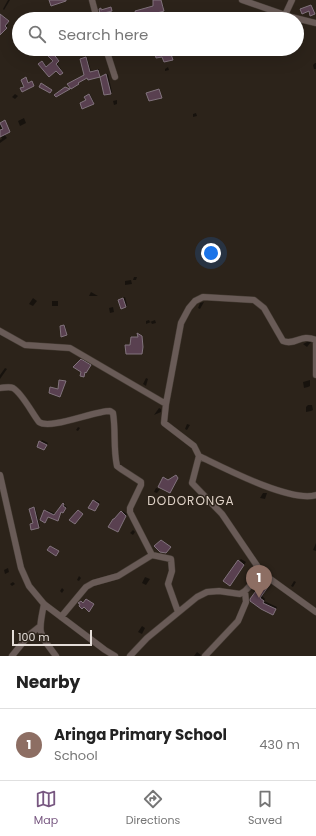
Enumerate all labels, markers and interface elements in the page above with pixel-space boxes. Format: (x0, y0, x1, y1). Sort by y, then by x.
search box (12, 12, 304, 56)
icon: search (26, 23, 48, 45)
text: Search here (58, 24, 148, 45)
your location (201, 243, 221, 263)
district label: DODORONGA (147, 492, 235, 509)
pin: 1 (246, 565, 272, 598)
scale bar (12, 628, 92, 647)
text: 100 m (18, 629, 50, 645)
text: Nearby (16, 670, 80, 694)
text: Aringa Primary School (54, 724, 227, 745)
text: 1 (27, 735, 31, 754)
text: 430 m (259, 735, 300, 754)
text: School (54, 746, 98, 765)
tab: Map (34, 788, 58, 829)
tab: Directions (126, 788, 180, 829)
tab: Saved (248, 788, 282, 829)

